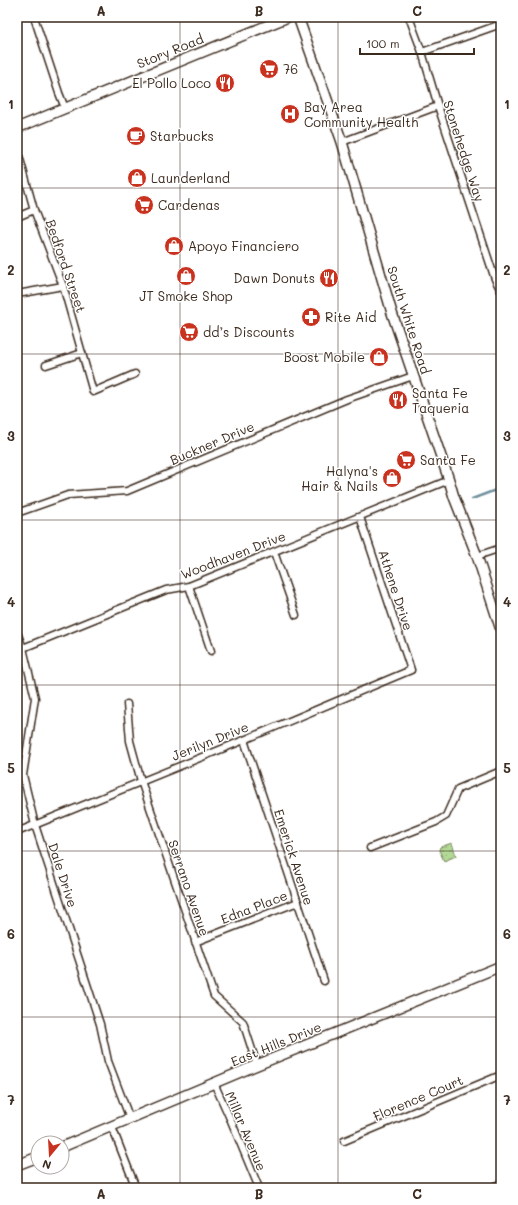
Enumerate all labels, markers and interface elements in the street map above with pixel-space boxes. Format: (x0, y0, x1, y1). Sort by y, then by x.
text: A (96, 2, 106, 19)
text: B (255, 2, 264, 19)
text: C (412, 2, 422, 19)
street label: Story Road (134, 29, 206, 72)
scale bar (360, 30, 474, 56)
text: 100 m (366, 35, 400, 51)
supermarket icon: 76 (258, 58, 280, 80)
place label: 76 (283, 60, 298, 77)
restaurant icon: El Pollo Loco (214, 72, 236, 94)
place label: El Pollo Loco (132, 74, 211, 91)
text: 1 (8, 95, 14, 112)
text: 1 (504, 95, 510, 112)
place label: Bay Area Community Health (304, 98, 418, 130)
street label: Stonehedge Way (440, 98, 489, 204)
hospital icon: Bay Area Community Health (279, 103, 301, 125)
cafe icon: Starbucks (125, 125, 147, 147)
place label: Starbucks (150, 127, 214, 144)
shop icon: Launderland (126, 167, 148, 189)
place label: Launderland (151, 169, 230, 186)
supermarket icon: Cardenas (133, 194, 155, 216)
place label: Cardenas (158, 196, 220, 213)
street label: Bedford Street (43, 217, 90, 315)
shop icon: Apoyo Financiero (163, 235, 185, 257)
place label: Apoyo Financiero (188, 237, 299, 254)
text: 2 (7, 261, 15, 278)
text: 2 (503, 261, 511, 278)
street label: South White Road (384, 264, 435, 376)
shop icon: JT Smoke Shop (175, 265, 197, 287)
restaurant icon: Dawn Donuts (318, 267, 340, 289)
place label: Dawn Donuts (234, 269, 315, 286)
place label: JT Smoke Shop (139, 287, 233, 304)
pharmacy icon: Rite Aid (300, 306, 322, 328)
place label: Rite Aid (325, 308, 376, 325)
supermarket icon: dd’s Discounts (178, 321, 200, 343)
place label: dd’s Discounts (203, 323, 294, 340)
shop icon: Boost Mobile (368, 346, 390, 368)
place label: Boost Mobile (284, 348, 365, 365)
place label: Santa Fe Taqueria (412, 384, 469, 416)
restaurant icon: Santa Fe Taqueria (387, 389, 409, 411)
street label: Buckner Drive (167, 417, 257, 468)
text: 3 (7, 427, 15, 444)
text: 3 (503, 427, 511, 444)
supermarket icon: Santa Fe (395, 449, 417, 471)
place label: Santa Fe (420, 451, 476, 468)
place label: Halyna's Hair & Nails (301, 462, 378, 494)
shop icon: Halyna's Hair & Nails (381, 467, 403, 489)
street label: Woodhaven Drive (178, 527, 288, 582)
street label: Athene Drive (375, 547, 418, 632)
text: 4 (7, 593, 15, 610)
text: 4 (503, 593, 511, 610)
street label: Jerilyn Drive (169, 717, 251, 764)
text: 5 (7, 759, 15, 776)
text: 5 (503, 759, 511, 776)
street label: Emerick Avenue (271, 807, 318, 907)
street label: Serrano Avenue (165, 838, 214, 938)
street label: Dale Drive (45, 840, 82, 909)
street label: Edna Place (218, 886, 290, 927)
text: 6 (7, 925, 15, 942)
text: 6 (503, 925, 511, 942)
street label: East Hills Drive (228, 1018, 324, 1069)
street label: Florence Court (370, 1071, 466, 1124)
street label: Millar Avenue (222, 1089, 271, 1173)
text: 7 (7, 1091, 15, 1108)
text: 7 (503, 1091, 511, 1108)
north arrow (30, 1135, 70, 1175)
text: N (40, 1157, 53, 1173)
text: A (96, 1185, 106, 1202)
text: B (255, 1185, 264, 1202)
text: C (412, 1185, 422, 1202)

